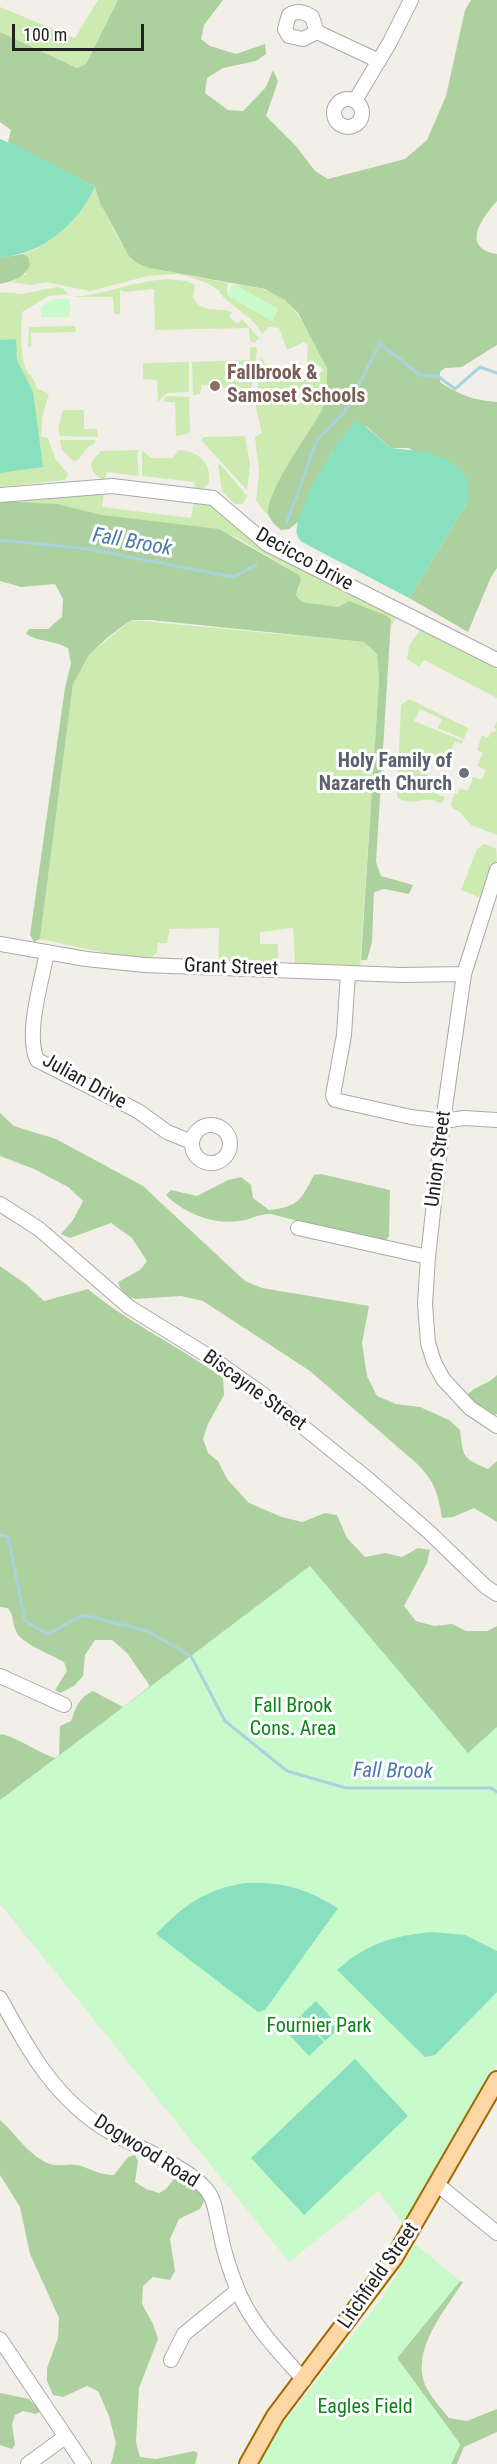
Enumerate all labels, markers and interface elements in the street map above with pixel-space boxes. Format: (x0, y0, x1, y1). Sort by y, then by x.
scale bar (15, 12, 147, 50)
text: 100 m (23, 24, 67, 45)
place label: Fallbrook & Samoset Schools (227, 362, 365, 409)
marker: Fallbrook & Samoset Schools (208, 379, 222, 393)
street label: Decicco Drive (251, 523, 357, 597)
water label: Fall Brook (90, 524, 174, 562)
place label: Holy Family of Nazareth Church (319, 750, 452, 797)
marker: Holy Family of Nazareth Church (457, 766, 471, 780)
street label: Grant Street (184, 954, 278, 982)
street label: Julian Drive (38, 1049, 130, 1115)
street label: Union Street (421, 1110, 457, 1208)
street label: Biscayne Street (198, 1345, 310, 1437)
park label: Fall Brook Cons. Area (250, 1695, 336, 1742)
water label: Fall Brook (353, 1759, 433, 1785)
park label: Fournier Park (266, 2015, 372, 2039)
street label: Dogwood Road (89, 2110, 203, 2194)
street label: Litchfield Street (334, 2218, 424, 2334)
park label: Eagles Field (317, 2396, 413, 2420)

